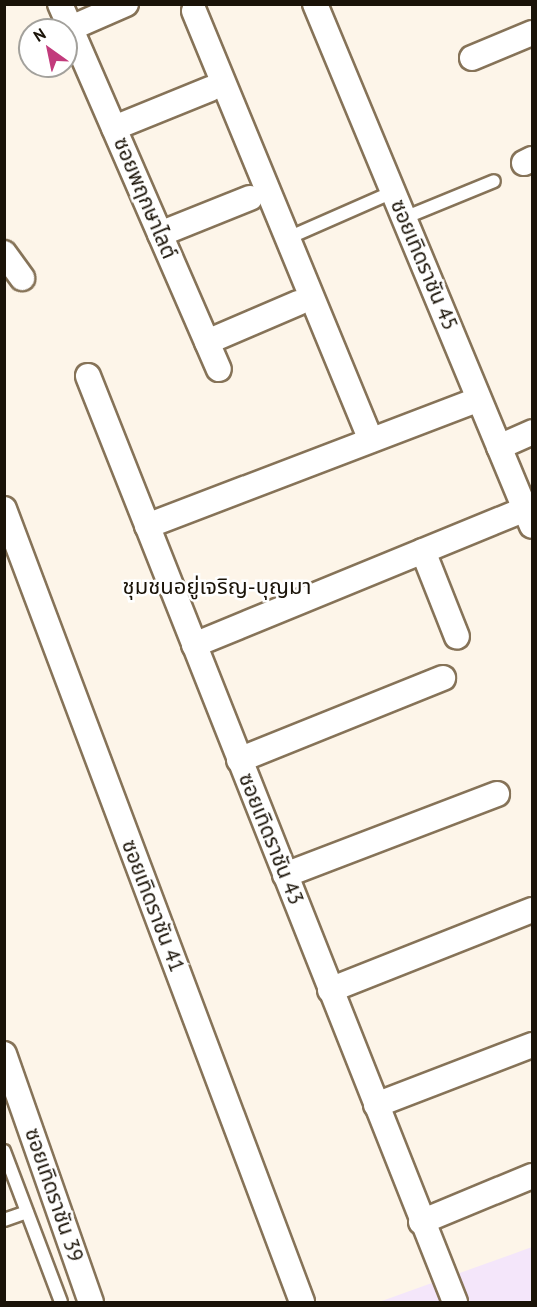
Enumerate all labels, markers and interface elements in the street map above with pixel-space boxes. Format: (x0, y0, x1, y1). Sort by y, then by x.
north arrow (18, 18, 78, 78)
text: N (29, 23, 49, 46)
street label: ซอยพฤกษาไลต์ (108, 133, 182, 263)
street label: ซอยเทิดราชัน 45 (385, 196, 463, 334)
district label: ชุมชนอยู่เจริญ-บุญมา (123, 574, 311, 600)
street label: ซอยเทิดราชัน 43 (233, 769, 309, 909)
street label: ซอยเทิดราชัน 41 (116, 836, 190, 976)
street label: ซอยเทิดราชัน 39 (19, 1125, 89, 1265)

